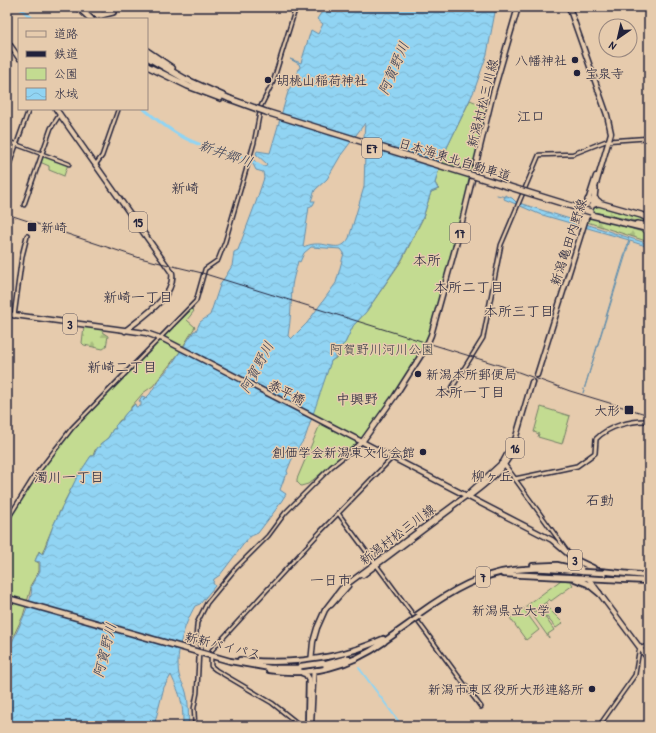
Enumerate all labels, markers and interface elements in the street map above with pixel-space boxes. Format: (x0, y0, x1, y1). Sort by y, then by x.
legend (18, 18, 148, 110)
north arrow (598, 18, 638, 58)
text: 道路 (54, 25, 78, 42)
water label: 阿賀野川 (373, 39, 413, 97)
text: N (606, 39, 619, 54)
text: 鉄道 (54, 45, 78, 62)
place label: 八幡神社 (515, 51, 567, 69)
marker: 八幡神社 (570, 55, 580, 65)
street label: 新潟村松三川線 (462, 56, 502, 149)
place label: 宝泉寺 (585, 64, 624, 82)
text: 公園 (54, 65, 78, 82)
marker: 宝泉寺 (572, 68, 582, 78)
place label: 胡桃山稲荷神社 (276, 71, 367, 89)
marker: 胡桃山稲荷神社 (263, 75, 273, 85)
text: 水域 (54, 85, 78, 102)
district label: 江口 (517, 106, 545, 125)
street label: 日本海東北自動車道 (396, 133, 514, 185)
water label: 新井郷川 (196, 135, 256, 171)
road number: E7 (362, 138, 382, 158)
district label: 新崎 (171, 178, 199, 197)
street label: 新潟亀田内野線 (545, 195, 591, 288)
road number: 15 (129, 212, 147, 232)
place label: 新崎 (41, 218, 67, 236)
marker: 新崎 (26, 221, 38, 233)
road number: 17 (450, 223, 470, 243)
district label: 本所 (413, 250, 441, 269)
district label: 本所二丁目 (434, 277, 504, 296)
district label: 新崎一丁目 (103, 287, 173, 306)
district label: 本所三丁目 (484, 301, 554, 320)
road number: 3 (63, 314, 77, 334)
water label: 阿賀野川 (234, 338, 278, 396)
park label: 阿賀野川河川公園 (330, 340, 434, 358)
district label: 新崎二丁目 (87, 357, 157, 376)
place label: 新潟本所郵便局 (426, 365, 517, 383)
marker: 新潟本所郵便局 (413, 369, 423, 379)
street label: 泰平橋 (266, 375, 308, 409)
district label: 本所一丁目 (435, 382, 505, 401)
district label: 中興野 (336, 389, 378, 408)
place label: 大形 (594, 401, 620, 419)
marker: 大形 (623, 404, 635, 416)
road number: 16 (506, 438, 524, 458)
place label: 創価学会新潟東文化会館 (272, 443, 415, 461)
marker: 創価学会新潟東文化会館 (418, 447, 428, 457)
district label: 柳ヶ丘 (471, 466, 513, 485)
district label: 濁川一丁目 (34, 467, 104, 486)
district label: 石動 (586, 490, 614, 509)
street label: 新潟村松三川線 (355, 499, 440, 569)
road number: 3 (568, 550, 582, 570)
road number: 7 (476, 567, 490, 587)
district label: 一日市 (310, 570, 352, 589)
place label: 新潟県立大学 (472, 601, 550, 619)
marker: 新潟県立大学 (553, 605, 563, 615)
water label: 阿賀野川 (88, 621, 120, 679)
street label: 新新バイパス (183, 627, 263, 663)
place label: 新潟市東区役所大形連絡所 (428, 680, 584, 698)
marker: 新潟市東区役所大形連絡所 (587, 684, 597, 694)

